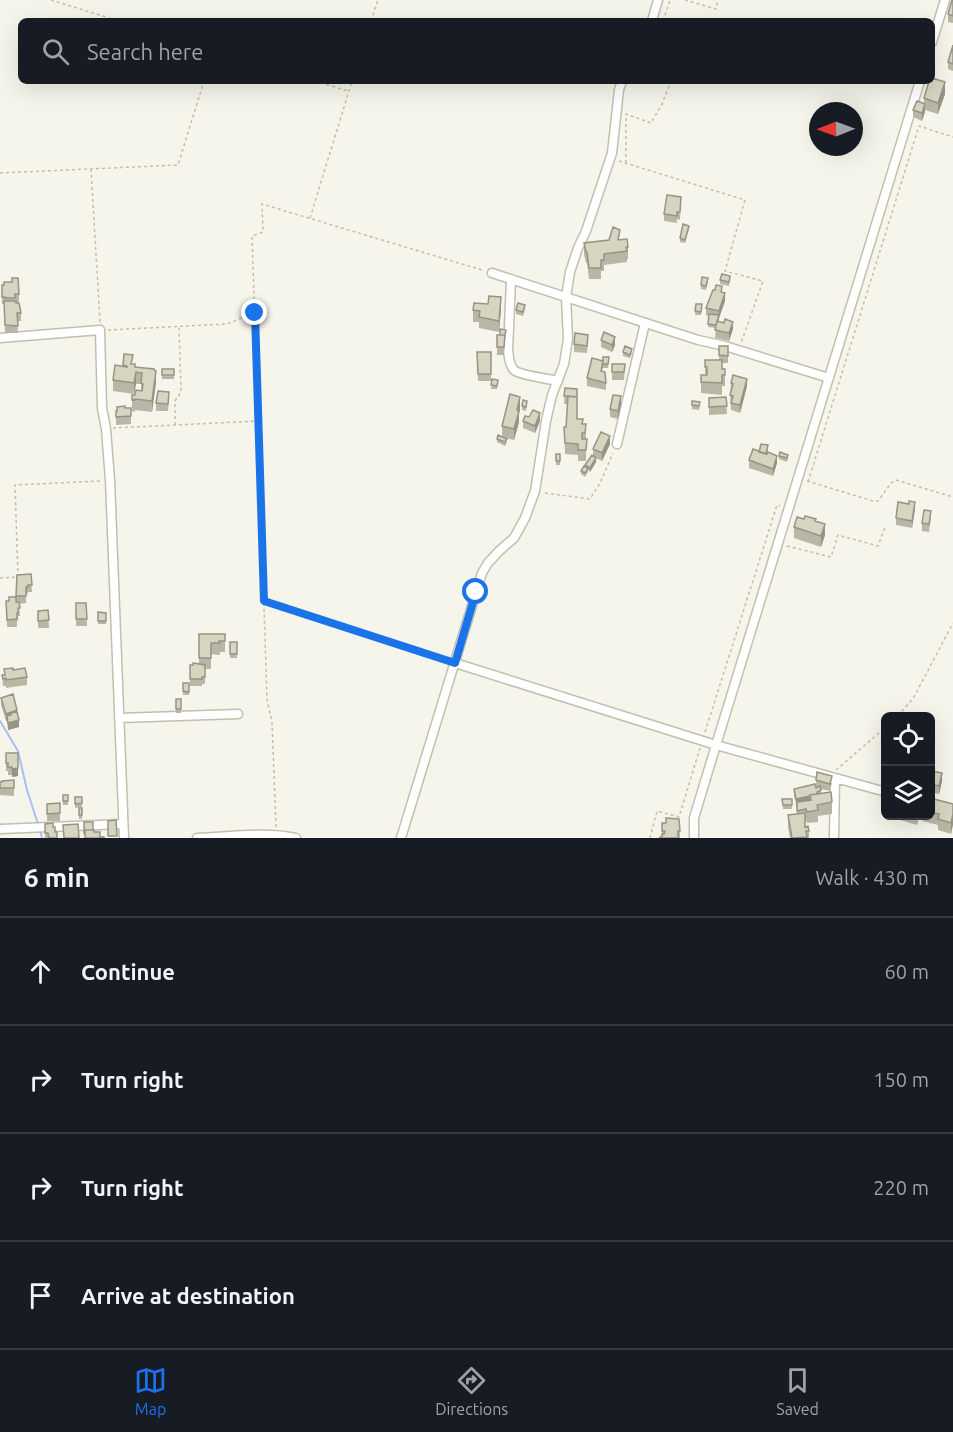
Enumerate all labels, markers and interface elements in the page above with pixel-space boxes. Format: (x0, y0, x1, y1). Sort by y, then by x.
search box (18, 18, 935, 84)
icon: search (39, 35, 72, 68)
text: Search here (87, 39, 203, 64)
north arrow (809, 102, 863, 156)
route end (241, 299, 267, 325)
route start (462, 578, 488, 604)
map controls (881, 712, 935, 820)
button: locate (881, 712, 935, 766)
button: layers (881, 766, 935, 820)
text: 6 min (24, 863, 90, 892)
text: Walk · 430 m (816, 866, 929, 889)
icon: ahead (24, 955, 57, 988)
text: Continue (81, 959, 175, 984)
text: 60 m (885, 960, 929, 983)
icon: right (24, 1063, 57, 1096)
text: Turn right (81, 1067, 183, 1092)
text: 150 m (873, 1068, 929, 1091)
icon: right (24, 1171, 57, 1204)
text: Turn right (81, 1175, 183, 1200)
text: 220 m (873, 1176, 929, 1199)
icon: arrive (24, 1279, 57, 1312)
text: Arrive at destination (81, 1283, 295, 1308)
tab: Map (134, 1364, 167, 1418)
tab: Directions (435, 1364, 508, 1418)
tab: Saved (776, 1364, 819, 1418)

